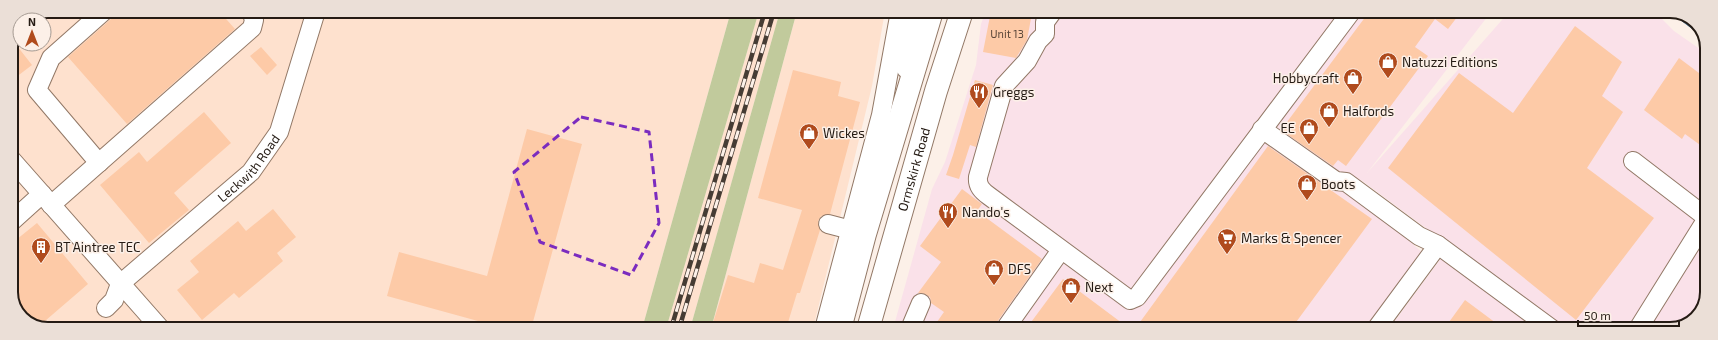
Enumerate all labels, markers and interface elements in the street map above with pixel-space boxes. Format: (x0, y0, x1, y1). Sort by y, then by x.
north arrow (12, 12, 52, 52)
text: N (28, 15, 36, 28)
house number: Unit 13 (990, 27, 1024, 40)
shop icon: Natuzzi Editions (1377, 51, 1399, 79)
place label: Natuzzi Editions (1402, 54, 1498, 70)
shop icon: Hobbycraft (1342, 67, 1364, 95)
place label: Hobbycraft (1273, 70, 1339, 86)
restaurant icon: Greggs (968, 81, 990, 109)
place label: Greggs (993, 84, 1034, 100)
shop icon: Halfords (1318, 100, 1340, 128)
place label: Halfords (1343, 103, 1394, 119)
shop icon: EE (1298, 117, 1320, 145)
place label: EE (1280, 120, 1295, 136)
shop icon: Wickes (798, 122, 820, 150)
place label: Wickes (823, 125, 865, 141)
street label: Ormskirk Road (894, 126, 933, 213)
street label: Leckwith Road (214, 131, 283, 205)
shop icon: Boots (1296, 173, 1318, 201)
place label: Boots (1321, 176, 1355, 192)
restaurant icon: Nando's (937, 201, 959, 229)
place label: Nando's (962, 204, 1010, 220)
supermarket icon: Marks & Spencer (1216, 227, 1238, 255)
place label: Marks & Spencer (1241, 230, 1342, 246)
building icon: BT Aintree TEC (30, 236, 52, 264)
place label: BT Aintree TEC (55, 239, 140, 255)
shop icon: DFS (983, 258, 1005, 286)
place label: DFS (1008, 261, 1031, 277)
shop icon: Next (1060, 276, 1082, 304)
place label: Next (1085, 279, 1113, 295)
scale bar (1578, 302, 1679, 328)
text: 50 m (1584, 308, 1611, 322)

